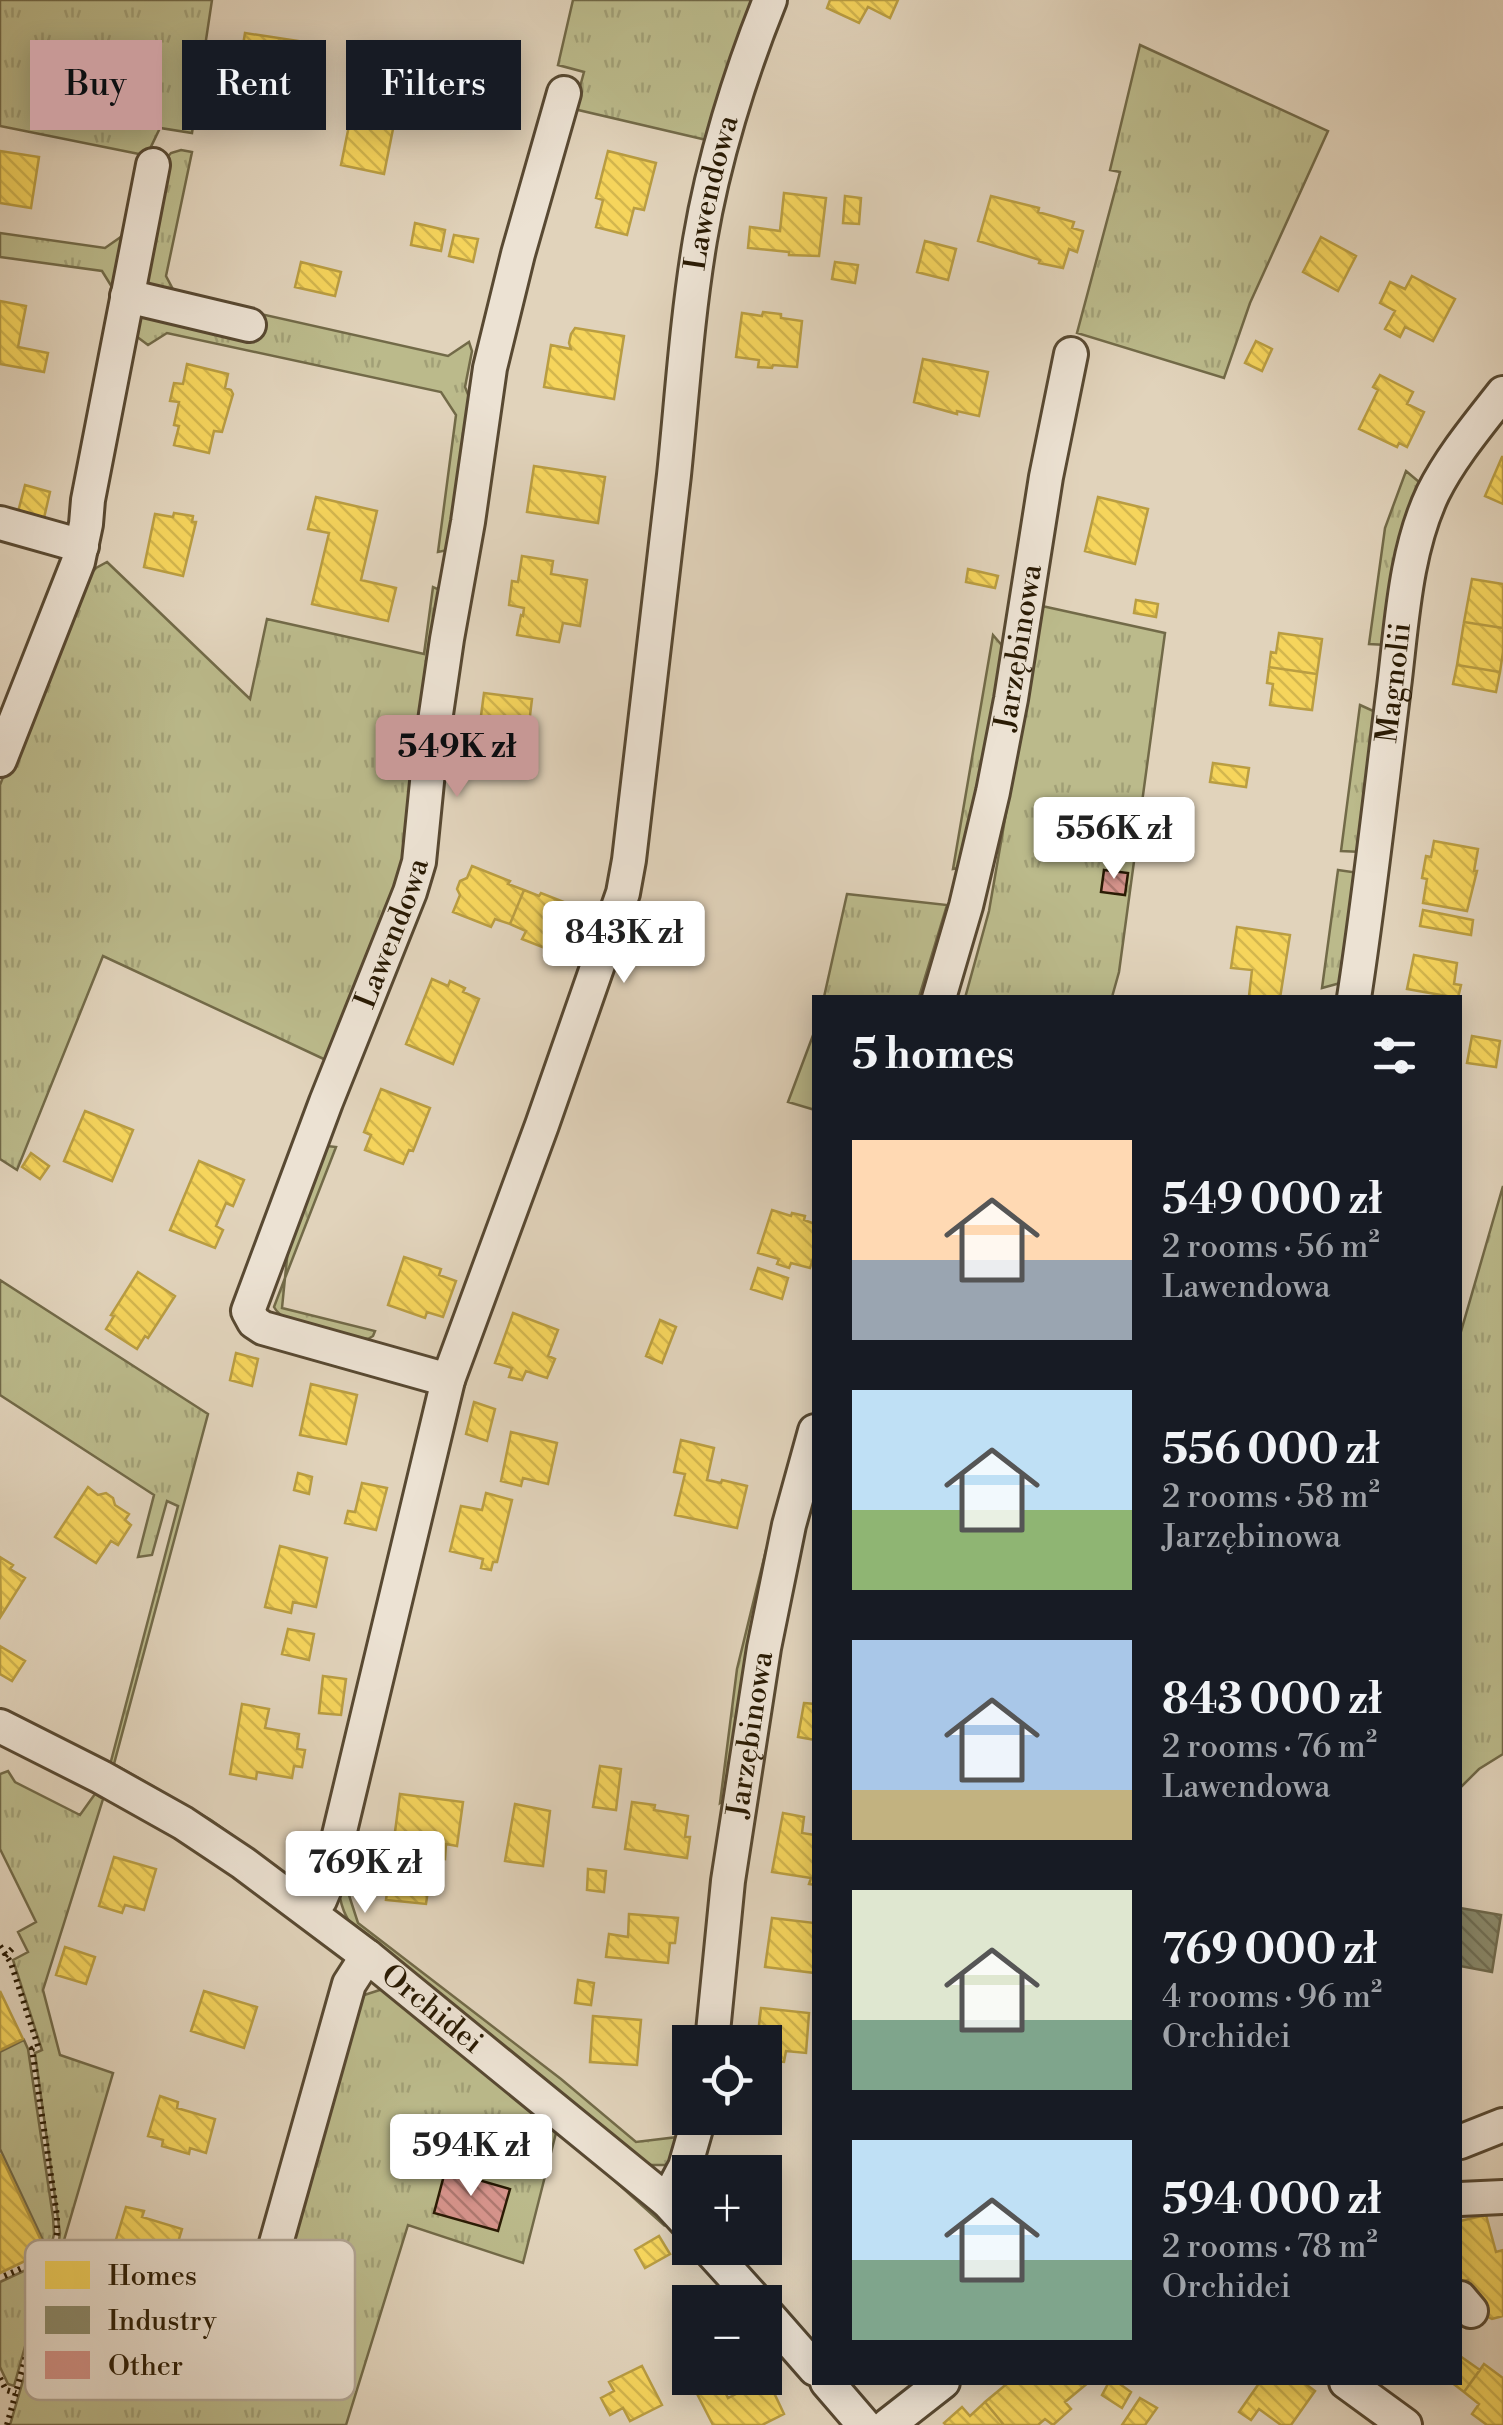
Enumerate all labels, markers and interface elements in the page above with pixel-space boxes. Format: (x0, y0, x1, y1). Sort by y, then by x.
chip: Buy (30, 40, 162, 130)
chip: Rent (182, 40, 326, 130)
chip: Filters (346, 40, 521, 130)
street label: Lawendowa (677, 110, 748, 273)
street label: Jarzębinowa (986, 561, 1051, 735)
street label: Magnolii (1368, 620, 1420, 745)
pin: 549K zł (365, 715, 549, 800)
text: 549K zł (398, 727, 516, 767)
pin: 556K zł (1022, 797, 1206, 882)
text: 556K zł (1056, 809, 1172, 849)
street label: Lawendowa (346, 853, 438, 1014)
pin: 843K zł (532, 901, 716, 986)
text: 843K zł (565, 913, 683, 953)
icon: filters (1367, 1028, 1422, 1083)
text: 5 homes (852, 1029, 1014, 1082)
text: 549 000 zł (1162, 1174, 1382, 1227)
icon: home (932, 1180, 1052, 1300)
text: 2 rooms · 56 m² (1162, 1227, 1380, 1267)
text: Lawendowa (1162, 1267, 1330, 1307)
text: 556 000 zł (1162, 1424, 1379, 1477)
icon: home (932, 1430, 1052, 1550)
text: 2 rooms · 58 m² (1162, 1477, 1380, 1517)
text: Jarzębinowa (1162, 1517, 1341, 1557)
street label: Jarzębinowa (719, 1648, 782, 1821)
text: 843 000 zł (1162, 1674, 1382, 1727)
icon: home (932, 1680, 1052, 1800)
text: 2 rooms · 76 m² (1162, 1727, 1377, 1767)
text: Lawendowa (1162, 1767, 1330, 1807)
pin: 769K zł (273, 1831, 457, 1916)
text: 769K zł (308, 1843, 422, 1883)
text: 769 000 zł (1162, 1924, 1377, 1977)
icon: home (932, 1930, 1052, 2050)
street label: Orchidei (373, 1956, 491, 2062)
text: 4 rooms · 96 m² (1162, 1977, 1382, 2017)
text: Orchidei (1162, 2017, 1291, 2057)
map controls (672, 2025, 782, 2395)
button: locate (672, 2025, 782, 2135)
pin: 594K zł (379, 2114, 563, 2199)
text: 594K zł (412, 2126, 530, 2166)
button: + (672, 2155, 782, 2265)
text: 594 000 zł (1162, 2174, 1381, 2227)
icon: home (932, 2180, 1052, 2300)
text: 2 rooms · 78 m² (1162, 2227, 1378, 2267)
legend (25, 2240, 355, 2400)
text: Homes (108, 2259, 197, 2294)
text: Orchidei (1162, 2267, 1291, 2307)
button: − (672, 2285, 782, 2395)
text: Industry (108, 2304, 217, 2339)
text: Other (108, 2349, 183, 2384)

